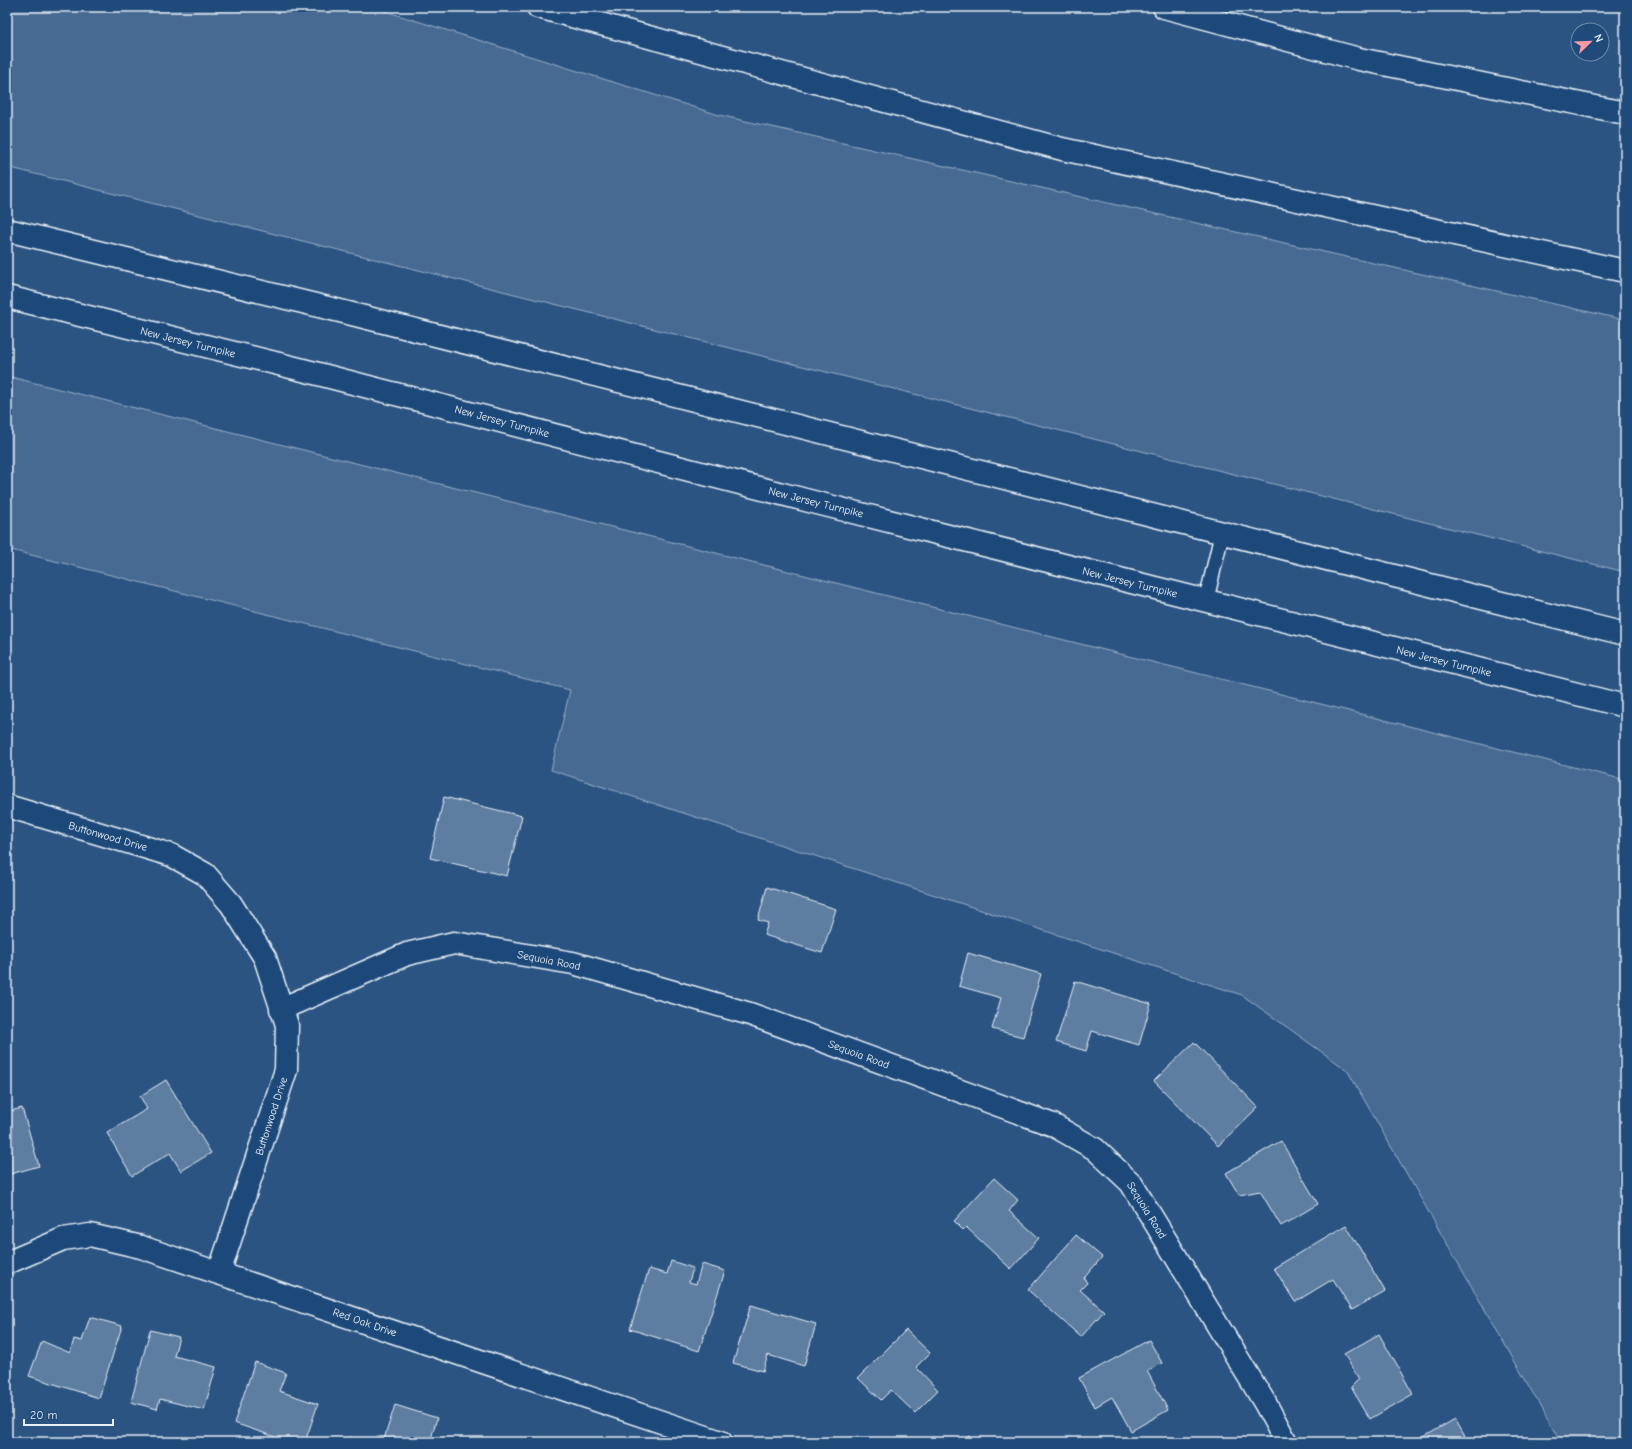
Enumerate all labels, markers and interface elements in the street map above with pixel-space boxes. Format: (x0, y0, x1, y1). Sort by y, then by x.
north arrow (1570, 22, 1610, 62)
text: N (1591, 32, 1606, 44)
street label: New Jersey Turnpike (139, 324, 237, 361)
street label: New Jersey Turnpike (453, 403, 551, 440)
street label: New Jersey Turnpike (767, 484, 865, 521)
street label: New Jersey Turnpike (1081, 564, 1179, 601)
street label: New Jersey Turnpike (1395, 643, 1493, 680)
street label: Buttonwood Drive (67, 819, 149, 854)
street label: Sequoia Road (516, 948, 582, 973)
street label: Sequoia Road (826, 1037, 891, 1072)
street label: Buttonwood Drive (253, 1075, 290, 1157)
street label: Sequoia Road (1124, 1180, 1169, 1241)
street label: Red Oak Drive (331, 1305, 399, 1340)
scale bar (24, 1401, 113, 1427)
text: 20 m (30, 1408, 58, 1422)

